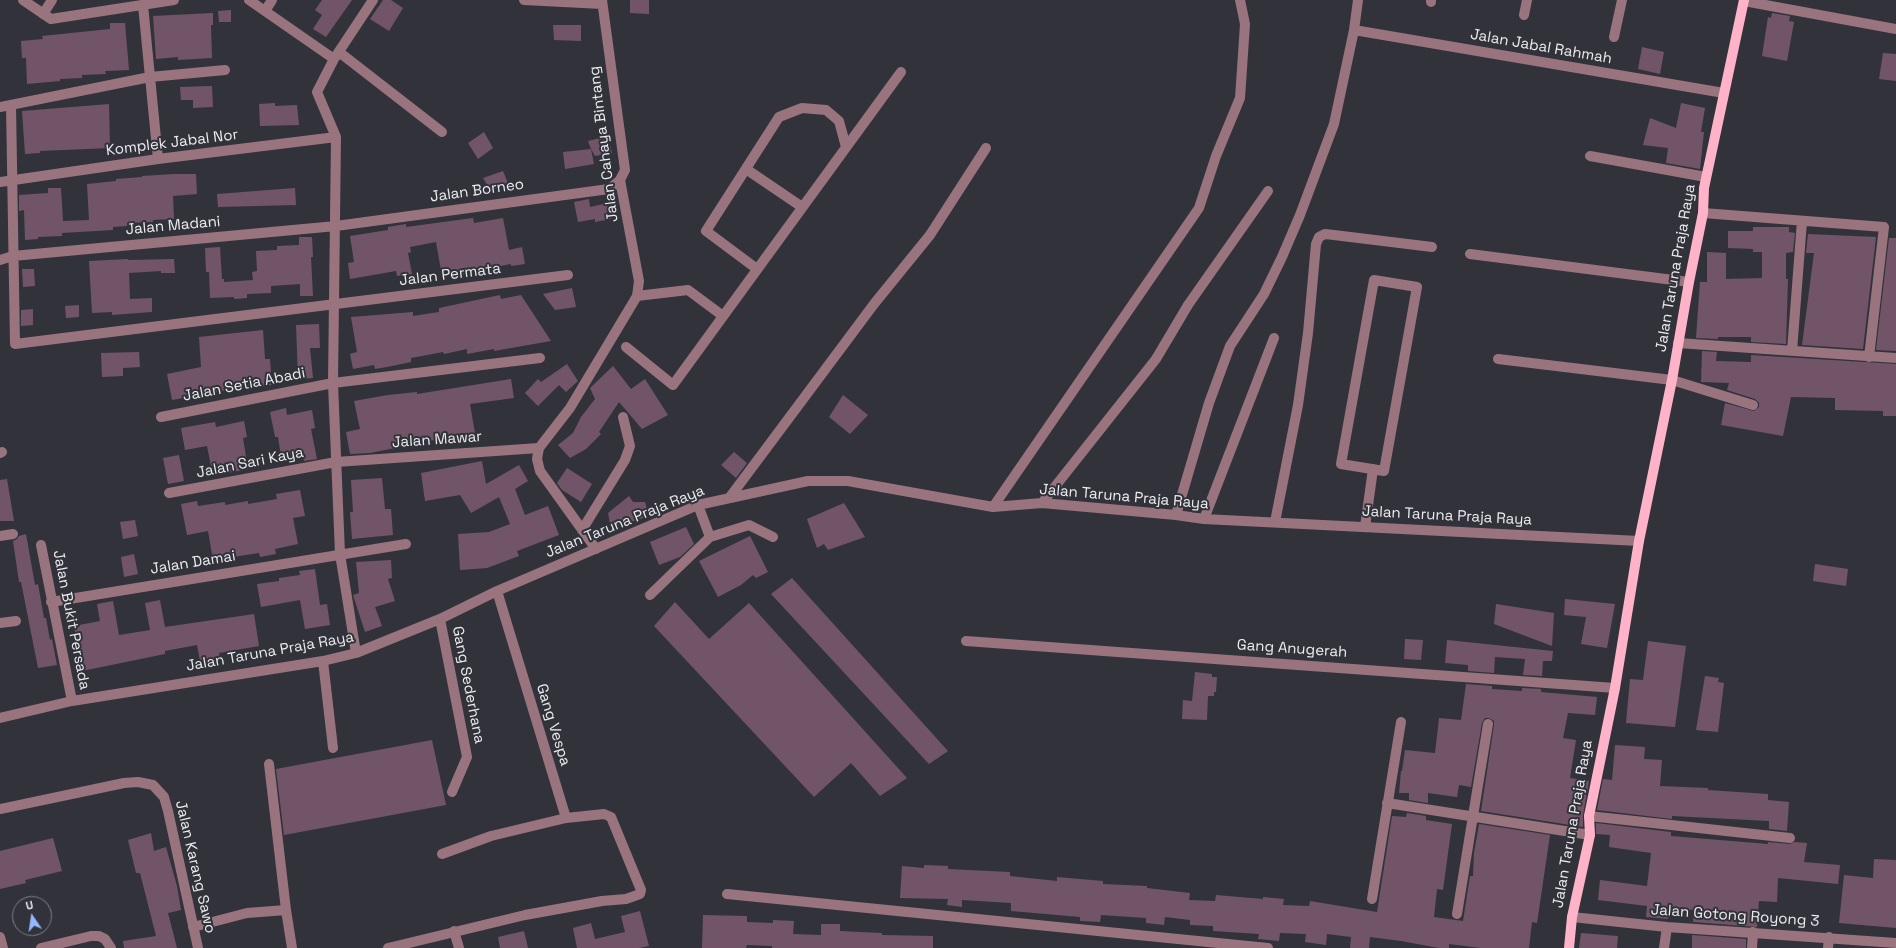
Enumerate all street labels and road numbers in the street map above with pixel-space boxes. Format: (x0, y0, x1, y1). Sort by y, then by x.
street label: Jalan Jabal Rahmah (1469, 26, 1613, 68)
street label: Jalan Cahaya Bintang (586, 65, 622, 223)
street label: Komplek Jabal Nor (105, 126, 239, 160)
street label: Jalan Borneo (429, 175, 525, 207)
street label: Jalan Taruna Praja Raya (1652, 183, 1700, 353)
street label: Jalan Madani (125, 213, 221, 239)
street label: Jalan Permata (398, 260, 502, 290)
street label: Jalan Setia Abadi (181, 364, 307, 406)
street label: Jalan Mawar (391, 428, 483, 452)
street label: Jalan Sari Kaya (195, 444, 305, 482)
street label: Jalan Taruna Praja Raya (1039, 481, 1209, 513)
street label: Jalan Taruna Praja Raya (543, 482, 707, 562)
street label: Jalan Taruna Praja Raya (1362, 503, 1532, 529)
street label: Jalan Damai (149, 547, 237, 579)
street label: Jalan Bukit Persada (49, 549, 93, 691)
street label: Gang Sederhana (448, 625, 488, 745)
street label: Jalan Taruna Praja Raya (185, 628, 355, 676)
street label: Gang Anugerah (1236, 636, 1348, 662)
street label: Gang Vespa (532, 682, 574, 768)
street label: Jalan Taruna Praja Raya (1549, 739, 1597, 909)
street label: Jalan Karang Sawo (171, 799, 219, 935)
street label: Jalan Gotong Royong 3 (1650, 901, 1820, 931)

